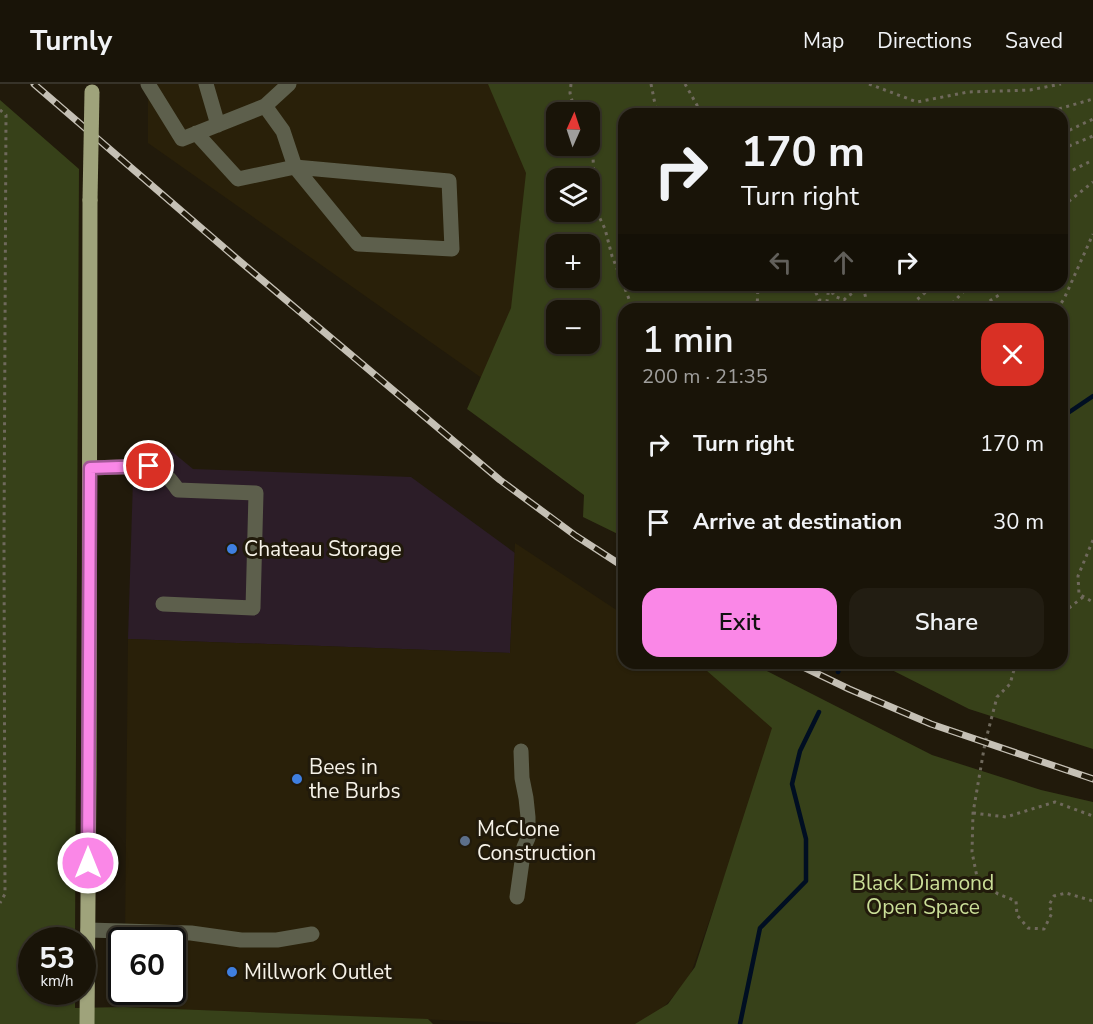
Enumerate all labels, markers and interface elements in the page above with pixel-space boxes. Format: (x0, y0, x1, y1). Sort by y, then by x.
text: Turnly (30, 22, 112, 60)
text: Map (803, 27, 844, 55)
text: Directions (877, 27, 972, 55)
text: Saved (1005, 27, 1063, 55)
north arrow (546, 102, 600, 156)
map controls (546, 102, 600, 354)
text: 170 m (741, 124, 865, 181)
icon: right (642, 132, 720, 210)
button: layers (546, 168, 600, 222)
text: Turn right (741, 178, 859, 215)
button: + (546, 234, 600, 288)
icon: left (764, 246, 797, 279)
icon: ahead (827, 246, 860, 279)
icon: right (890, 246, 923, 279)
button: − (546, 300, 600, 354)
text: 1 min (642, 316, 734, 365)
button: close (981, 323, 1044, 386)
text: 200 m · 21:35 (642, 363, 768, 390)
icon: right (642, 428, 675, 461)
text: Turn right (693, 429, 794, 459)
text: 170 m (980, 429, 1044, 459)
pin (123, 440, 174, 491)
icon: arrive (132, 449, 165, 482)
icon: arrive (642, 506, 675, 539)
text: Arrive at destination (693, 507, 902, 537)
text: 30 m (993, 507, 1044, 537)
place label: Chateau Storage (244, 535, 402, 563)
marker: Chateau Storage (225, 542, 239, 556)
button: Exit (642, 588, 837, 657)
button: Share (849, 588, 1044, 657)
place label: Bees in the Burbs (309, 753, 401, 805)
marker: Bees in the Burbs (290, 772, 304, 786)
place label: McClone Construction (477, 815, 596, 867)
position arrow (56, 831, 120, 895)
marker: McClone Construction (458, 834, 472, 848)
park label: Black Diamond Open Space (852, 869, 994, 921)
speed limit sign: 60 (108, 927, 186, 1005)
text: 53 (39, 938, 75, 979)
place label: Millwork Outlet (244, 958, 392, 986)
marker: Millwork Outlet (225, 965, 239, 979)
text: km/h (40, 971, 74, 991)

